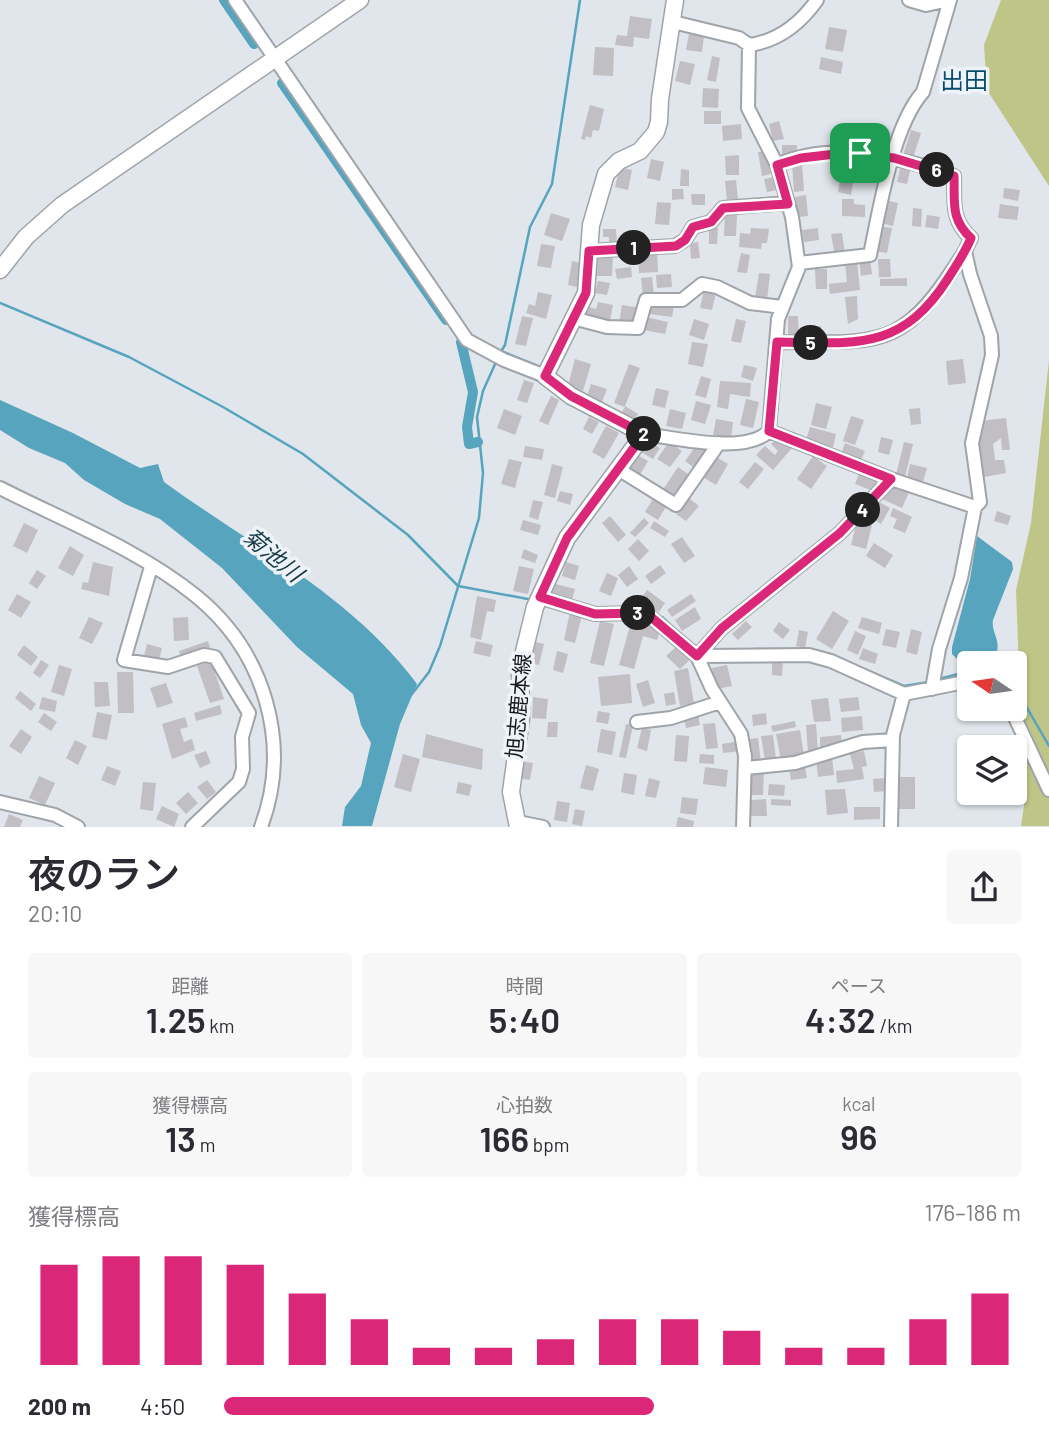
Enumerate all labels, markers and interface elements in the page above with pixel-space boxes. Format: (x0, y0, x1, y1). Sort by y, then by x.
district label: 出田 (940, 65, 988, 94)
pin (830, 123, 890, 183)
icon: arrive (841, 134, 879, 172)
pin: 6 (920, 152, 954, 188)
text: 6 (931, 158, 942, 181)
pin: 1 (616, 230, 652, 266)
text: 1 (630, 236, 637, 259)
pin: 5 (794, 326, 828, 360)
text: 5 (805, 331, 816, 354)
pin: 2 (626, 416, 662, 452)
text: 2 (638, 422, 649, 445)
pin: 4 (846, 492, 880, 528)
text: 4 (857, 498, 868, 521)
water label: 菊池川 (238, 521, 311, 589)
pin: 3 (620, 596, 656, 630)
text: 3 (632, 601, 643, 624)
north arrow (957, 651, 1027, 721)
map controls (957, 651, 1027, 805)
street label: 旭志鹿本線 (500, 652, 535, 759)
button: layers (957, 735, 1027, 805)
text: 夜のラン (28, 850, 180, 896)
button: share (947, 850, 1021, 924)
text: 20:10 (28, 899, 82, 927)
text: 距離 (171, 974, 209, 997)
text: 時間 (505, 974, 544, 997)
text: ペース (831, 974, 887, 997)
text: 1.25 (146, 998, 206, 1040)
text: 5:40 (489, 998, 560, 1040)
text: 4:32 (805, 998, 876, 1040)
text: km (206, 1014, 235, 1037)
text: /km (876, 1014, 913, 1037)
text: kcal (842, 1092, 875, 1115)
text: 獲得標高 (152, 1093, 228, 1116)
text: 心拍数 (496, 1093, 553, 1116)
text: 96 (840, 1115, 877, 1157)
text: 13 (165, 1117, 196, 1159)
text: 166 (480, 1117, 529, 1159)
text: m (196, 1133, 215, 1156)
text: bpm (529, 1133, 569, 1156)
text: 176–186 m (924, 1198, 1021, 1226)
text: 獲得標高 (28, 1202, 120, 1230)
text: 200 m (28, 1392, 91, 1420)
text: 4:50 (140, 1392, 185, 1420)

